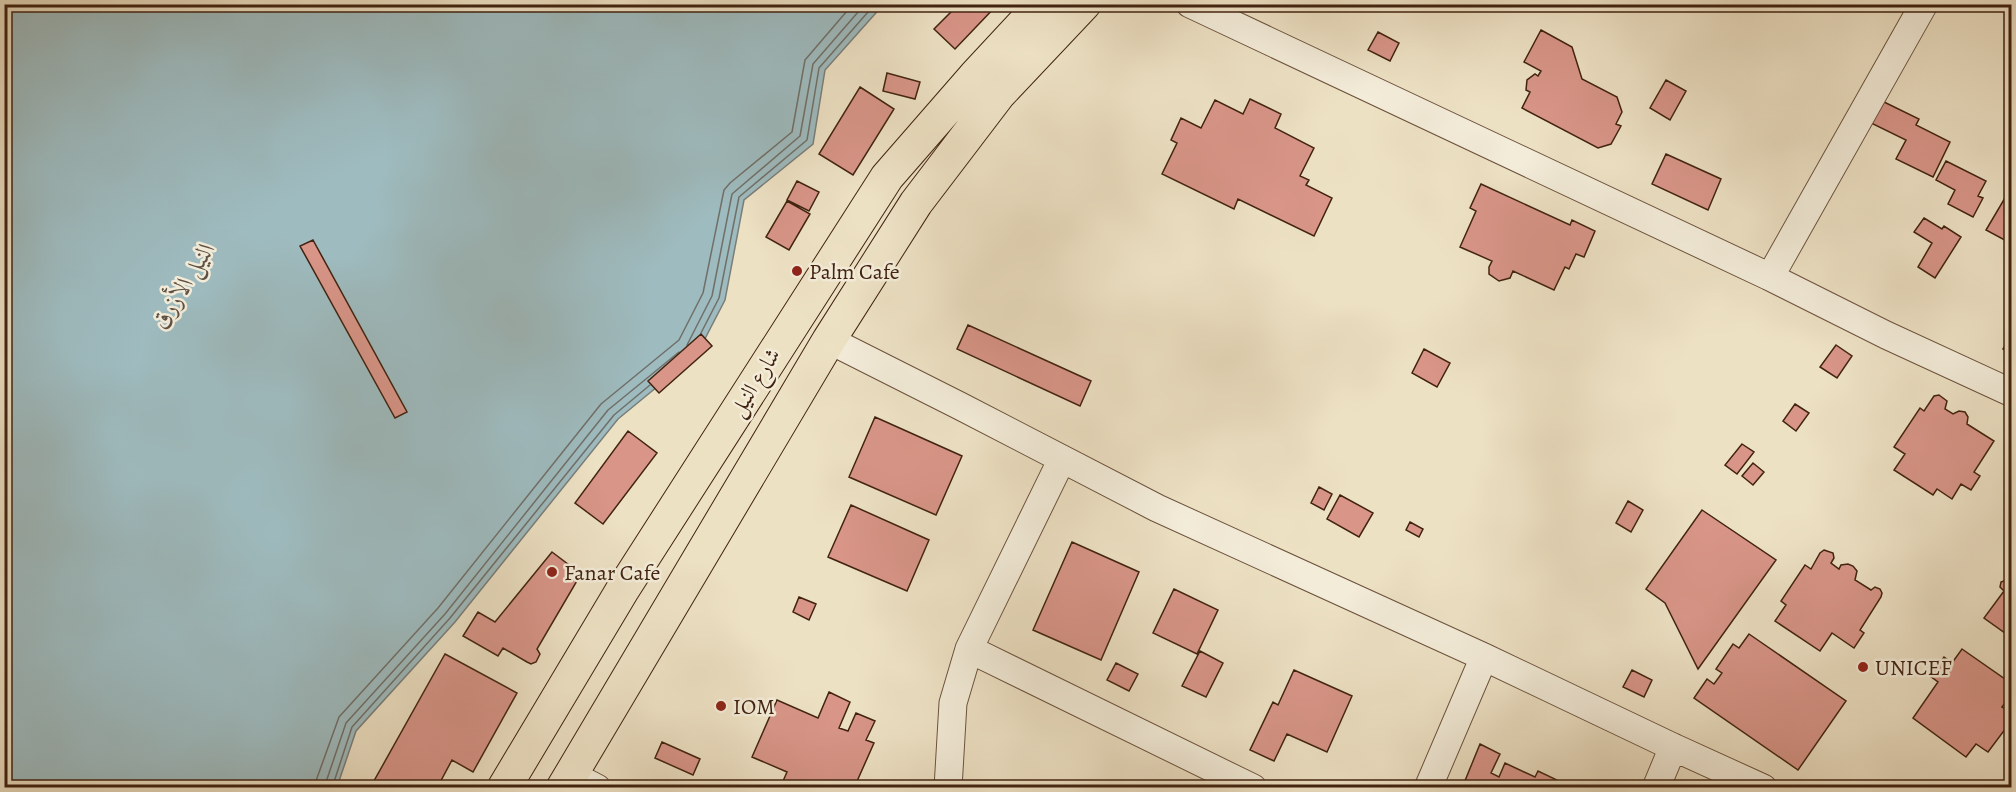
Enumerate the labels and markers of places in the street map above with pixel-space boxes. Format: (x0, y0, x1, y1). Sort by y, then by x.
place label: Palm Cafe (809, 257, 900, 287)
marker: Palm Cafe (790, 264, 804, 278)
place label: Fanar Cafe (564, 558, 660, 588)
marker: Fanar Cafe (545, 565, 559, 579)
place label: UNICEF (1875, 653, 1952, 683)
marker: UNICEF (1856, 660, 1870, 674)
place label: IOM (733, 692, 775, 722)
marker: IOM (714, 699, 728, 713)

